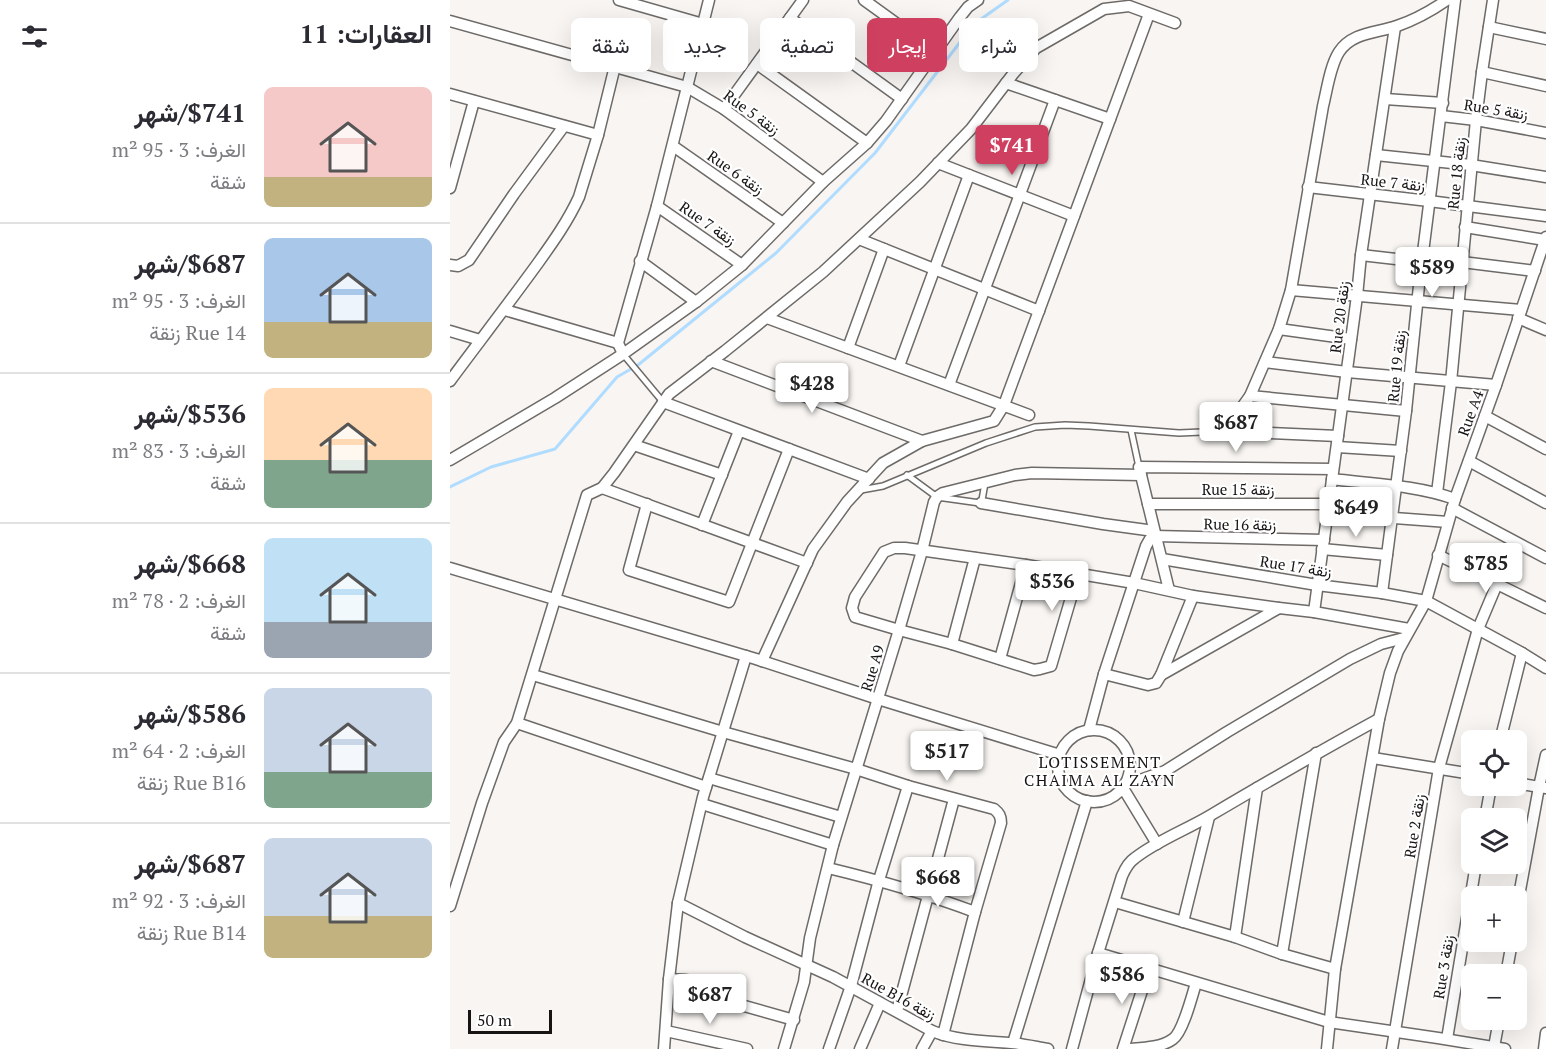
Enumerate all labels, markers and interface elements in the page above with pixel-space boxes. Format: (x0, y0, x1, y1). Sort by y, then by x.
text: العقارات: 11 (300, 16, 432, 50)
chip: شقة (571, 18, 651, 72)
chip: جديد (663, 18, 748, 72)
chip: تصفية (760, 18, 855, 72)
chip: إيجار (867, 18, 947, 72)
chip: شراء (959, 18, 1038, 72)
icon: filters (18, 20, 51, 53)
street label: Rue 5 زنقة (720, 85, 784, 139)
street label: Rue 5 زنقة (1463, 94, 1529, 124)
text: $741/شهر (134, 95, 246, 129)
icon: home (312, 111, 384, 183)
pin: $741 (976, 125, 1048, 176)
text: $741 (989, 131, 1035, 158)
text: الغرف: 3 · 95 m² (112, 136, 246, 163)
street label: Rue 18 زنقة (1442, 136, 1470, 210)
street label: Rue 6 زنقة (704, 145, 768, 199)
text: شقة (210, 168, 246, 195)
street label: Rue 7 زنقة (1360, 169, 1426, 195)
street label: Rue 7 زنقة (676, 196, 740, 250)
text: $687/شهر (134, 246, 246, 280)
pin: $589 (1396, 247, 1468, 298)
text: $589 (1409, 253, 1455, 280)
icon: home (312, 262, 384, 334)
street label: Rue 20 زنقة (1325, 280, 1353, 354)
text: الغرف: 3 · 95 m² (112, 287, 246, 314)
text: Rue 14 زنقة (149, 319, 246, 346)
street label: Rue 19 زنقة (1382, 329, 1410, 403)
pin: $428 (776, 363, 848, 414)
text: $428 (789, 369, 835, 396)
street label: Rue A4 (1453, 387, 1487, 439)
text: $536/شهر (134, 396, 246, 430)
pin: $687 (1200, 402, 1272, 453)
text: $687 (1213, 408, 1259, 435)
icon: home (312, 412, 384, 484)
text: الغرف: 3 · 83 m² (112, 437, 246, 464)
text: شقة (210, 469, 246, 496)
street label: Rue 15 زنقة (1202, 479, 1274, 499)
pin: $649 (1320, 487, 1392, 538)
text: $649 (1333, 493, 1379, 520)
street label: Rue 16 زنقة (1204, 513, 1276, 535)
pin: $785 (1450, 543, 1522, 594)
text: $668/شهر (134, 546, 246, 580)
text: $785 (1463, 549, 1509, 576)
street label: Rue 17 زنقة (1259, 550, 1333, 582)
pin: $536 (1016, 561, 1088, 612)
icon: home (312, 562, 384, 634)
text: $536 (1029, 567, 1075, 594)
text: الغرف: 2 · 78 m² (112, 587, 246, 614)
text: شقة (210, 619, 246, 646)
street label: Rue A9 (856, 642, 888, 694)
text: $586/شهر (134, 696, 246, 730)
icon: home (312, 712, 384, 784)
map controls (1461, 730, 1527, 1030)
button: locate (1461, 730, 1527, 796)
pin: $517 (911, 731, 983, 782)
text: الغرف: 2 · 64 m² (112, 737, 246, 764)
text: $517 (924, 737, 970, 764)
district label: LOTISSEMENT CHAIMA AL ZAYN (1024, 751, 1176, 791)
text: Rue B16 زنقة (137, 769, 246, 796)
street label: Rue 2 زنقة (1399, 793, 1429, 859)
button: layers (1461, 808, 1527, 874)
text: $687/شهر (134, 846, 246, 880)
pin: $668 (902, 857, 974, 908)
icon: home (312, 862, 384, 934)
text: $668 (915, 863, 961, 890)
button: + (1461, 886, 1527, 952)
text: الغرف: 3 · 92 m² (112, 887, 246, 914)
text: Rue B14 زنقة (137, 919, 246, 946)
street label: Rue 3 زنقة (1428, 934, 1458, 1000)
pin: $586 (1086, 954, 1158, 1005)
text: $586 (1099, 960, 1145, 987)
button: − (1461, 964, 1527, 1030)
street label: Rue B16 زنقة (858, 967, 940, 1025)
pin: $687 (674, 974, 746, 1025)
text: $687 (687, 980, 733, 1007)
scale bar (468, 1007, 552, 1034)
text: 50 m (477, 1009, 512, 1031)

